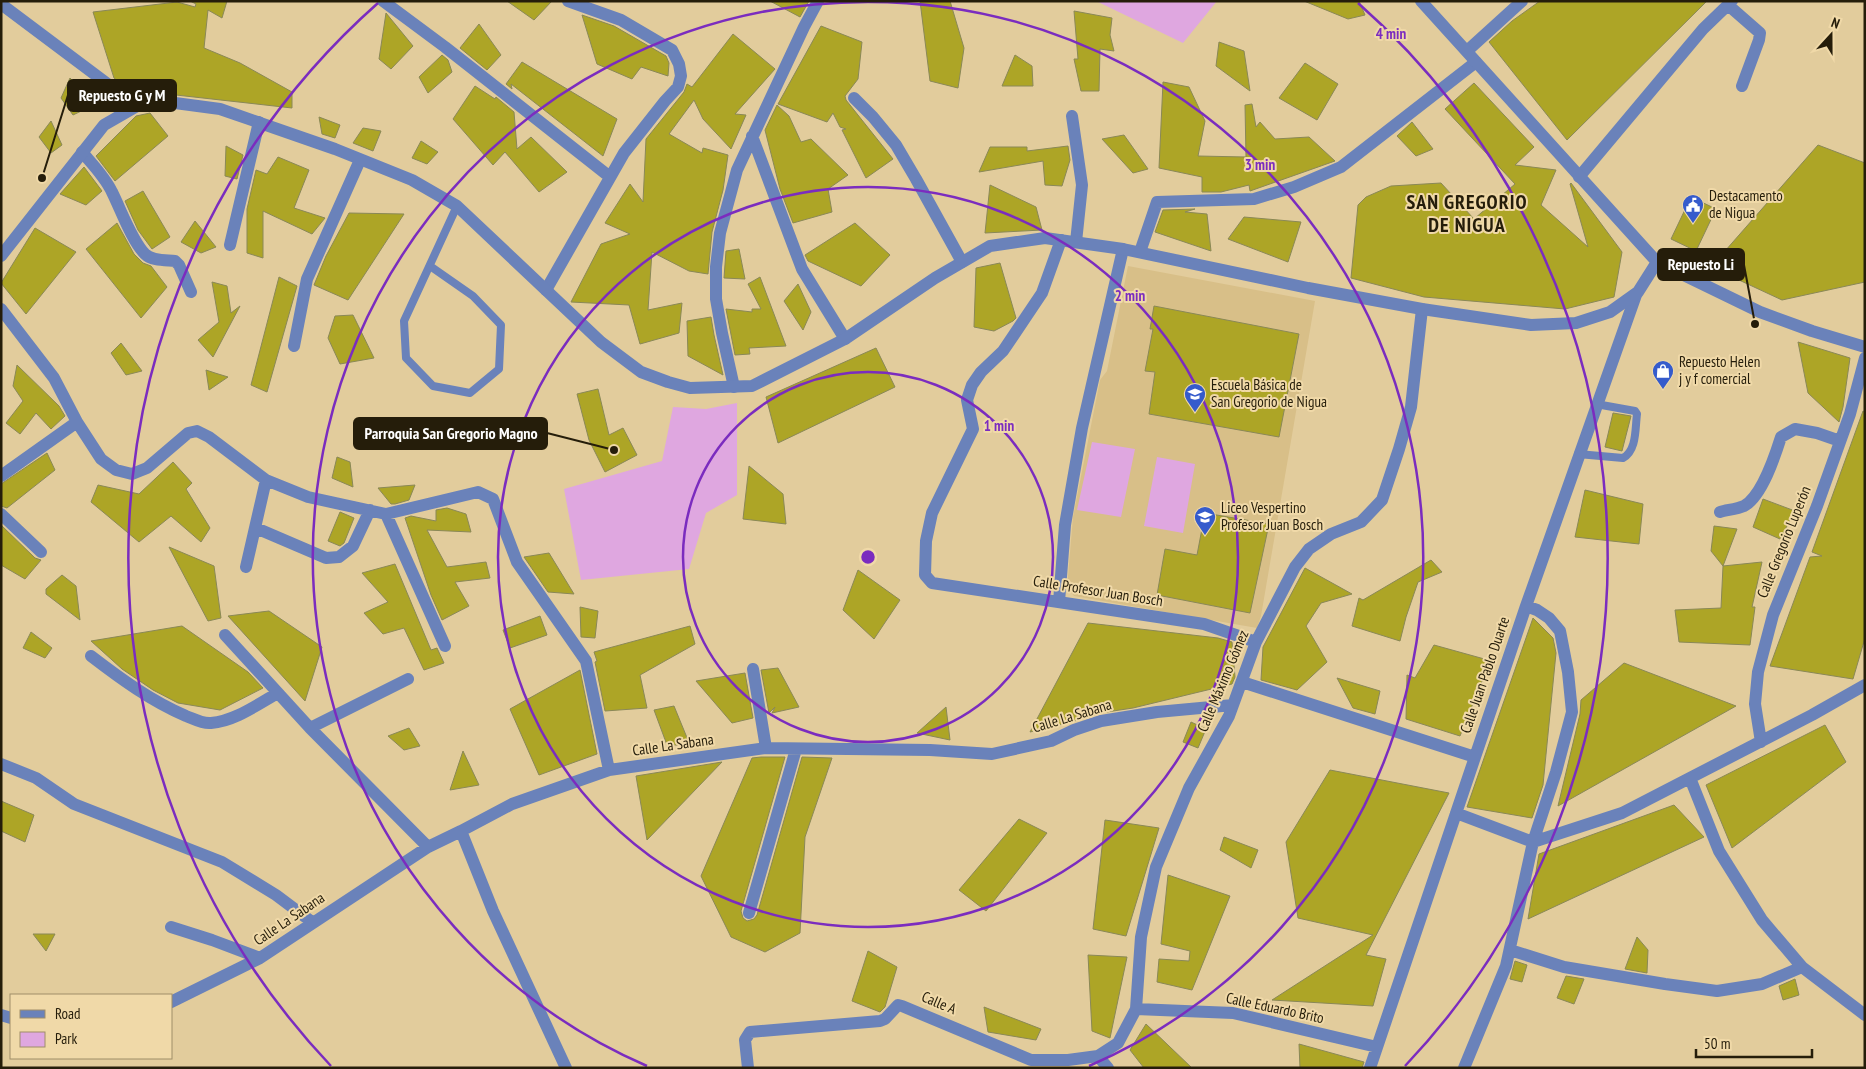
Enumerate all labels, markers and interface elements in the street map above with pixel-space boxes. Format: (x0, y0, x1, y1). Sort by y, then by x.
north arrow (1806, 10, 1856, 60)
text: N (1829, 13, 1842, 33)
text: 4 min (1376, 24, 1406, 43)
callout: Repuesto G y M (68, 80, 176, 111)
text: Repuesto G y M (79, 85, 165, 105)
text: 3 min (1245, 155, 1275, 174)
place label: Destacamento de Nigua (1709, 186, 1783, 222)
district label: SAN GREGORIO DE NIGUA (1406, 189, 1528, 238)
public building icon: Destacamento de Nigua (1681, 193, 1705, 224)
callout: Repuesto Li (1658, 249, 1744, 280)
text: Repuesto Li (1668, 254, 1735, 274)
text: 2 min (1115, 286, 1145, 305)
place label: Repuesto Helen j y f comercial (1679, 352, 1760, 388)
shop icon: Repuesto Helen j y f comercial (1651, 359, 1675, 390)
place label: Escuela Básica de San Gregorio de Nigua (1211, 375, 1327, 411)
school or university icon: Escuela Básica de San Gregorio de Nigua (1183, 382, 1207, 413)
text: 1 min (984, 416, 1014, 435)
callout: Parroquia San Gregorio Magno (354, 418, 547, 449)
text: Parroquia San Gregorio Magno (364, 423, 538, 443)
street label: Calle Gregorio Luperón (1752, 483, 1815, 601)
place label: Liceo Vespertino Profesor Juan Bosch (1221, 498, 1323, 534)
school or university icon: Liceo Vespertino Profesor Juan Bosch (1193, 505, 1217, 536)
centre of rings (859, 548, 877, 566)
street label: Calle Profesor Juan Bosch (1032, 571, 1164, 610)
street label: Calle Juan Pablo Duarte (1456, 614, 1513, 736)
street label: Calle Máximo Gómez (1193, 627, 1252, 734)
street label: Calle La Sabana (1030, 694, 1114, 737)
street label: Calle La Sabana (631, 729, 715, 760)
street label: Calle La Sabana (250, 888, 328, 949)
street label: Calle A (919, 987, 960, 1019)
street label: Calle Eduardo Brito (1224, 988, 1326, 1027)
legend (10, 994, 172, 1059)
text: Road (55, 1004, 81, 1023)
scale bar (1696, 1026, 1812, 1058)
text: Park (55, 1029, 77, 1048)
text: 50 m (1704, 1034, 1730, 1053)

